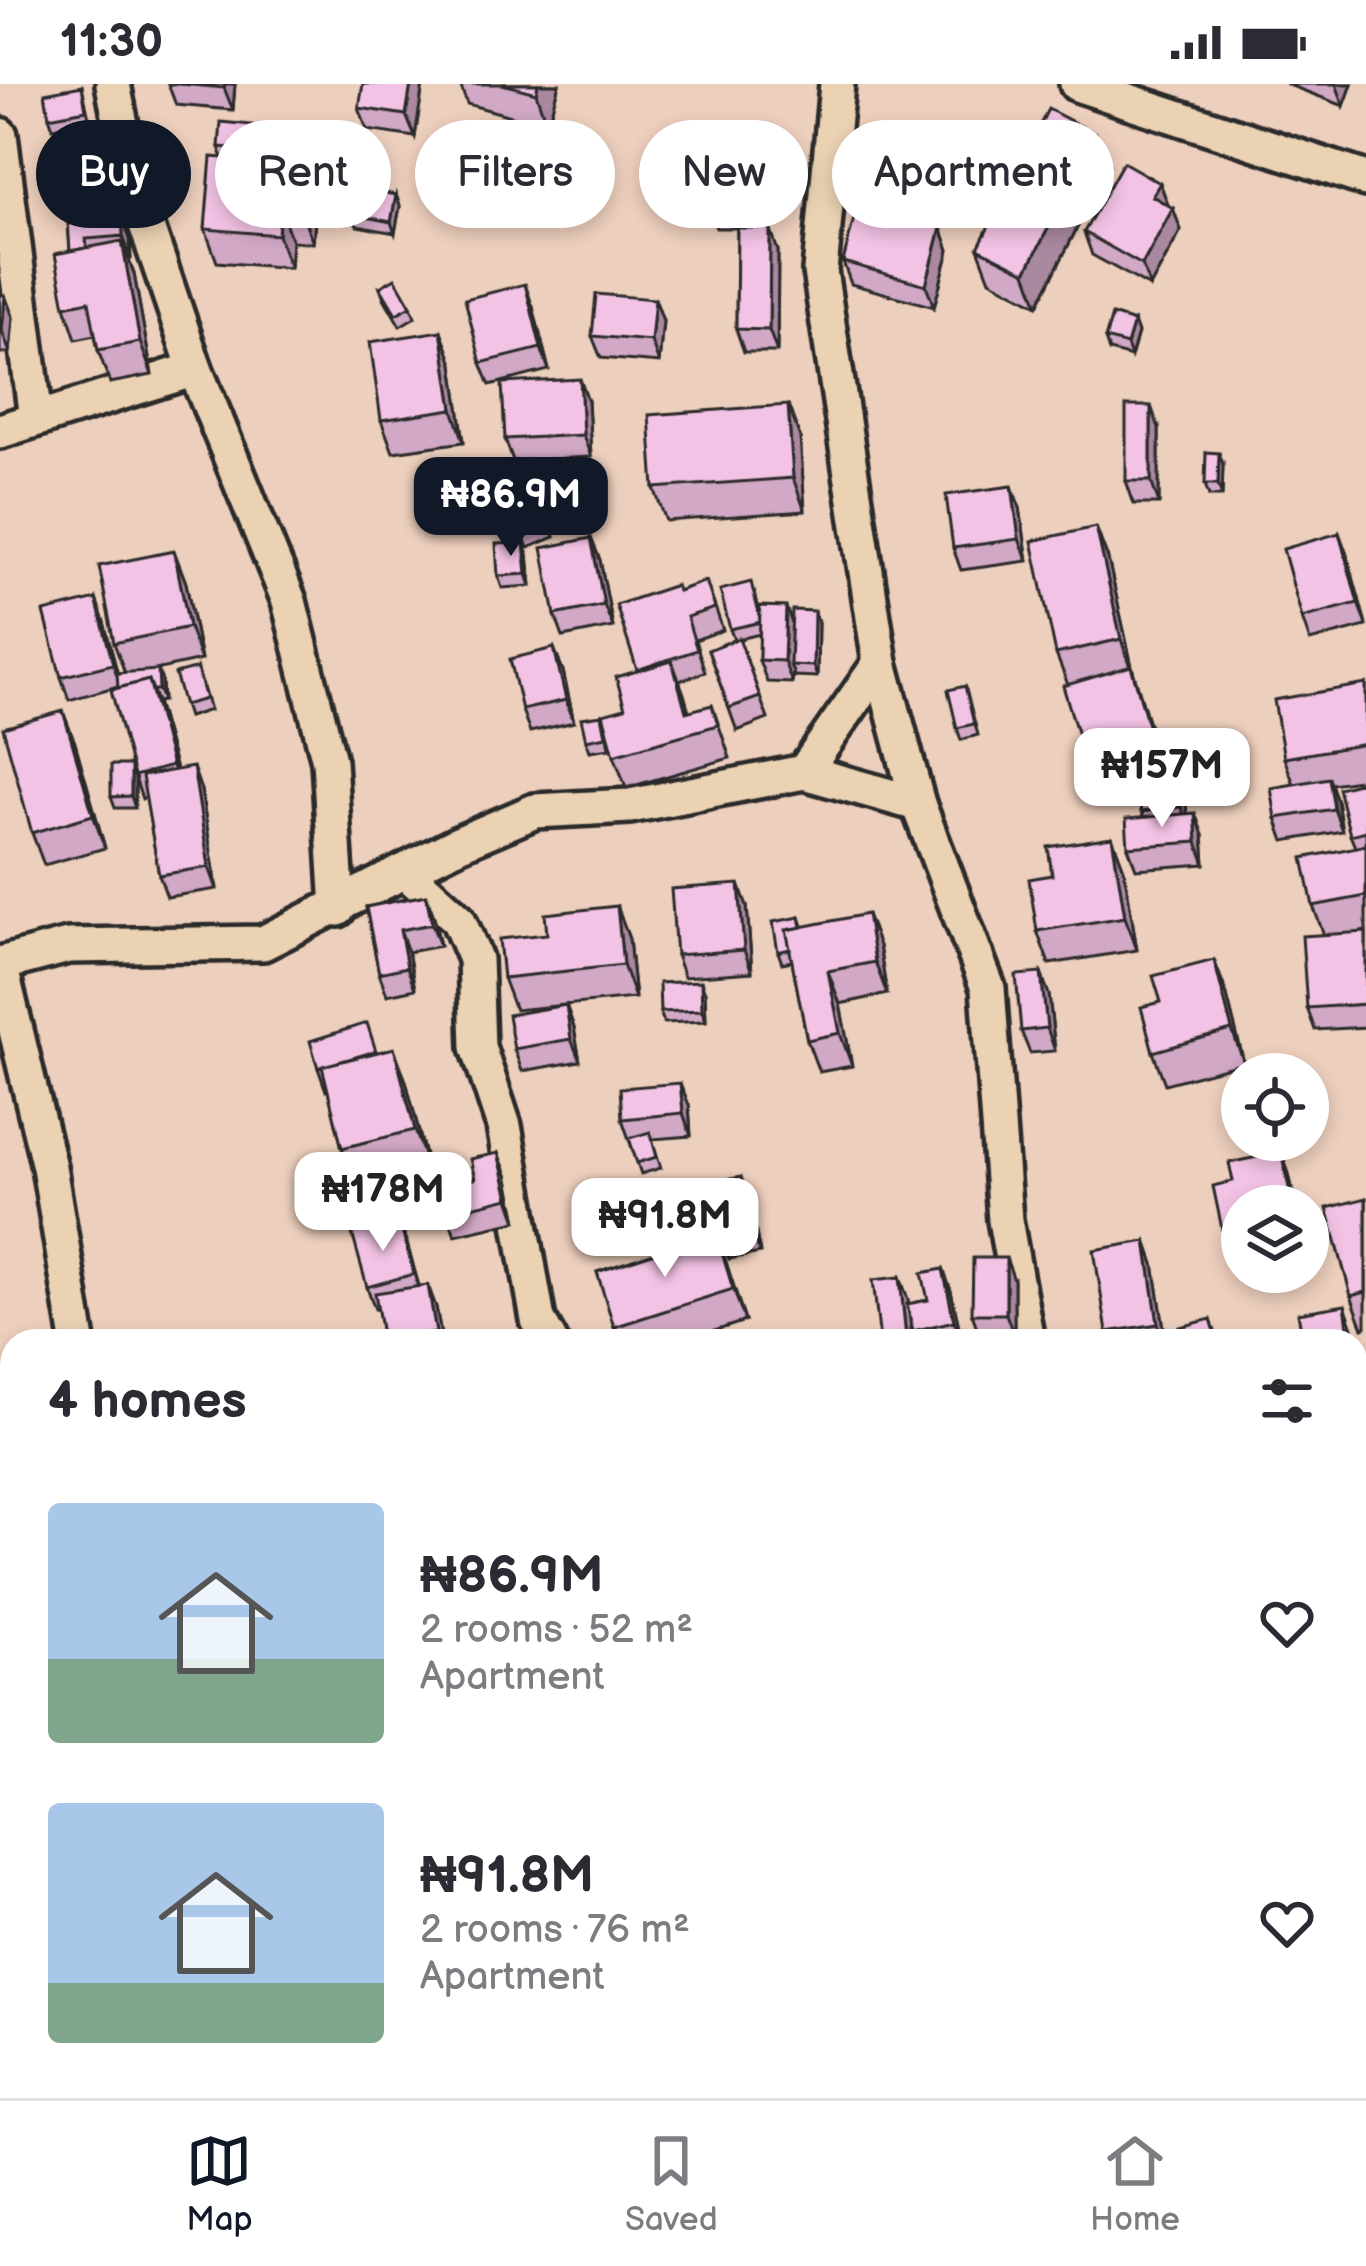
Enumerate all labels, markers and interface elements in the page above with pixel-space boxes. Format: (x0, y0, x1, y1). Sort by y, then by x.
text: 11:30 (60, 15, 163, 70)
chip: Buy (36, 120, 191, 228)
chip: Rent (215, 120, 391, 228)
chip: Filters (415, 120, 615, 228)
chip: New (639, 120, 808, 228)
chip: Apartment (832, 120, 1114, 228)
pin: ₦86.9M (413, 457, 609, 559)
text: ₦86.9M (441, 472, 581, 519)
pin: ₦157M (1078, 728, 1246, 830)
text: ₦157M (1101, 743, 1223, 790)
map controls (1221, 1053, 1329, 1293)
button: locate (1221, 1053, 1329, 1161)
pin: ₦178M (299, 1152, 467, 1254)
text: ₦178M (321, 1167, 445, 1214)
pin: ₦91.8M (567, 1178, 763, 1280)
button: layers (1221, 1185, 1329, 1293)
text: ₦91.8M (598, 1193, 732, 1240)
icon: filters (1254, 1368, 1320, 1434)
text: 4 homes (48, 1371, 247, 1432)
text: ₦86.9M (420, 1546, 603, 1607)
icon: home (144, 1551, 288, 1695)
icon: heart (1254, 1590, 1320, 1656)
text: 2 rooms · 52 m² (420, 1607, 693, 1654)
text: Apartment (420, 1654, 604, 1701)
text: ₦91.8M (420, 1846, 594, 1907)
icon: home (144, 1851, 288, 1995)
icon: heart (1254, 1890, 1320, 1956)
text: 2 rooms · 76 m² (420, 1907, 690, 1954)
text: Apartment (420, 1954, 604, 2001)
tab: Map (186, 2128, 253, 2240)
tab: Saved (625, 2128, 718, 2240)
tab: Home (1090, 2128, 1180, 2240)

